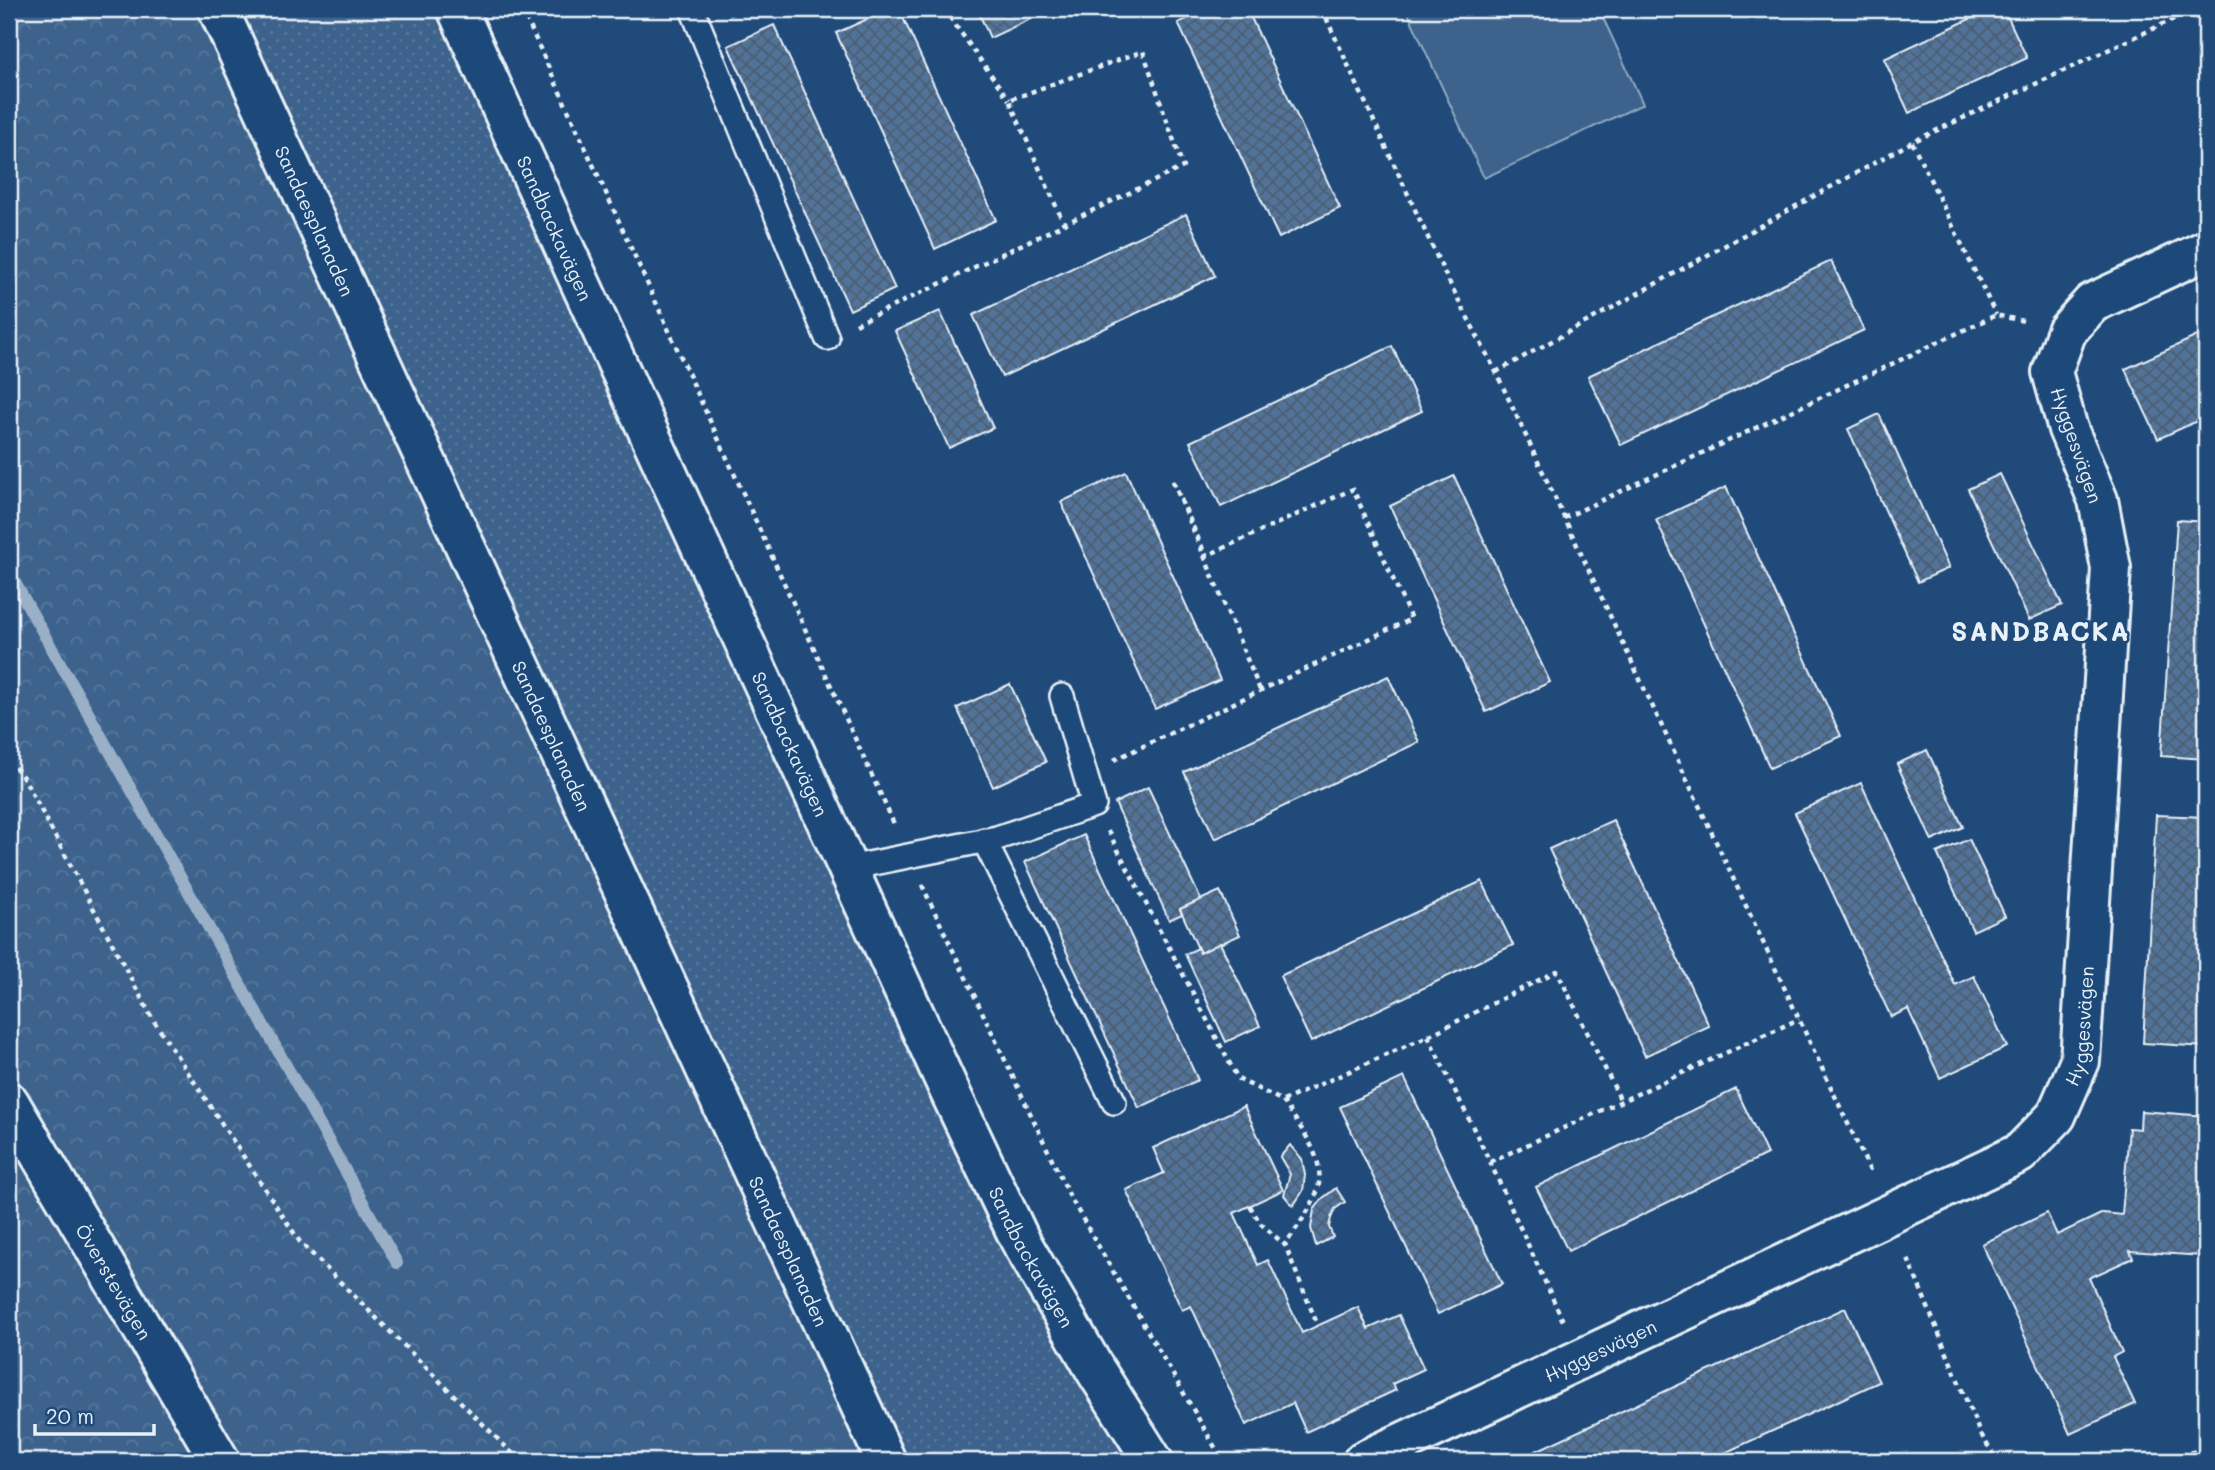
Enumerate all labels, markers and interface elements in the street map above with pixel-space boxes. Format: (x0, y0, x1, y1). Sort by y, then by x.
street label: Sandaesplanaden (270, 141, 361, 300)
street label: Sandbackavägen (512, 151, 599, 304)
street label: Hyggesvägen (2045, 384, 2109, 506)
district label: SANDBACKA (1951, 614, 2131, 648)
street label: Sandaesplanaden (507, 656, 598, 815)
street label: Sandbackavägen (747, 667, 835, 820)
street label: Hyggesvägen (2058, 965, 2098, 1090)
street label: Sandaesplanaden (744, 1172, 835, 1330)
street label: Sandbackavägen (984, 1182, 1080, 1332)
street label: Överstevägen (71, 1219, 158, 1344)
street label: Hyggesvägen (1540, 1313, 1660, 1387)
scale bar (35, 1393, 154, 1437)
text: 20 m (46, 1402, 94, 1429)

